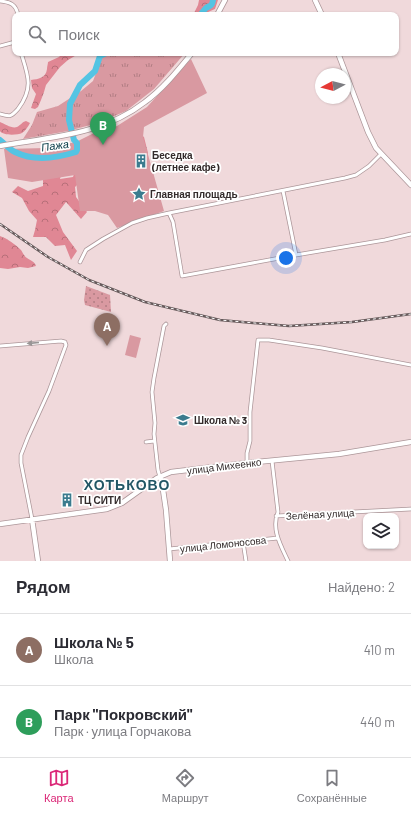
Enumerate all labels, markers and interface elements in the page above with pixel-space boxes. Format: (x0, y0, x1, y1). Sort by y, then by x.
search box (12, 12, 399, 56)
icon: search (26, 23, 48, 45)
text: Поиск (58, 25, 100, 43)
north arrow (315, 68, 351, 104)
pin: B (90, 112, 116, 145)
water label: Пажа (40, 137, 70, 153)
place label: Беседка (летнее кафе) (151, 149, 220, 173)
building icon: Беседка (летнее кафе) (133, 153, 149, 169)
place icon: Главная площадь (131, 186, 147, 202)
place label: Главная площадь (150, 188, 238, 200)
your location (276, 248, 296, 268)
pin: A (94, 313, 120, 346)
one-way arrow (27, 340, 39, 347)
school or university icon: Школа № 3 (175, 412, 191, 428)
place label: Школа № 3 (194, 414, 247, 426)
street label: улица Михеенко (186, 455, 262, 477)
district label: ХОТЬКОВО (84, 476, 170, 493)
building icon: ТЦ СИТИ (59, 492, 75, 508)
place label: ТЦ СИТИ (78, 494, 121, 506)
street label: Зелёная улица (285, 506, 355, 522)
map controls (363, 513, 399, 549)
button: layers (363, 513, 399, 549)
street label: улица Ломоносова (179, 533, 267, 554)
text: Рядом (16, 576, 71, 596)
text: Найдено: 2 (328, 579, 395, 595)
text: Школа № 5 (54, 633, 134, 651)
text: A (25, 642, 33, 658)
text: 410 m (364, 642, 395, 658)
text: Школа (54, 651, 94, 667)
text: Парк "Покровский" (54, 705, 192, 723)
text: B (25, 714, 33, 730)
text: 440 m (360, 714, 395, 730)
text: Парк · улица Горчакова (54, 723, 191, 739)
tab: Карта (44, 767, 74, 804)
tab: Маршрут (162, 767, 209, 804)
tab: Сохранённые (297, 767, 367, 804)

